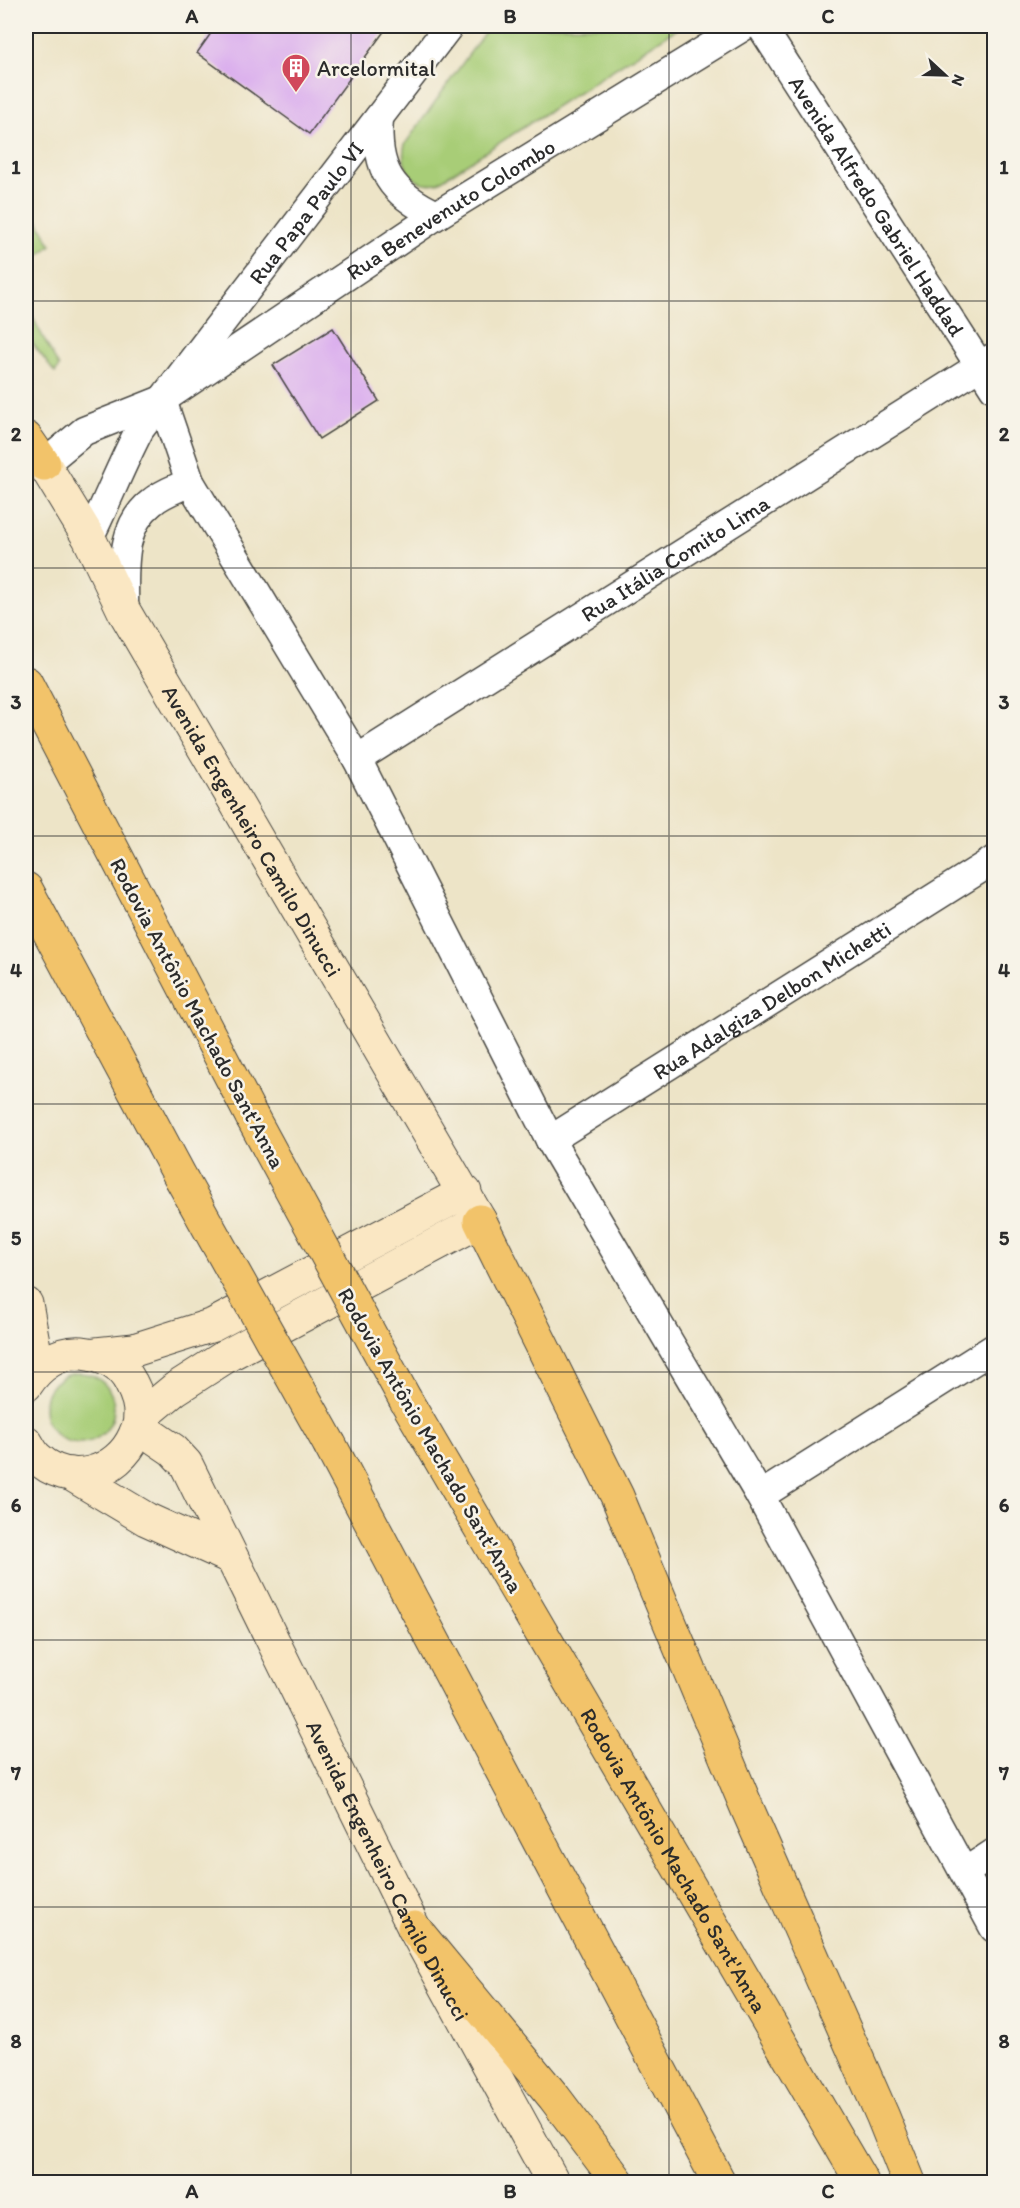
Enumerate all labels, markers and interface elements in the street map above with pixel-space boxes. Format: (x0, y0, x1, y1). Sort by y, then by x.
text: A (185, 4, 199, 28)
text: B (504, 4, 517, 28)
text: C (822, 4, 835, 28)
north arrow (915, 45, 975, 105)
building icon: Arcelormital (280, 52, 312, 94)
place label: Arcelormital (317, 55, 436, 82)
street label: Avenida Alfredo Gabriel Haddad (783, 71, 970, 342)
text: N (948, 72, 969, 89)
street label: Rua Benevenuto Colombo (341, 133, 560, 286)
street label: Rua Papa Paulo VI (243, 136, 370, 290)
text: 1 (11, 155, 21, 179)
text: 1 (999, 155, 1009, 179)
text: 2 (11, 422, 22, 446)
text: 2 (999, 422, 1010, 446)
street label: Rua Itália Comito Lima (576, 489, 775, 628)
street label: Avenida Engenheiro Camilo Dinucci (156, 680, 347, 982)
text: 3 (11, 690, 22, 714)
text: 3 (999, 690, 1010, 714)
street label: Rodovia Antônio Machado Sant'Anna (104, 853, 291, 1174)
street label: Rua Adalgiza Delbon Michetti (648, 916, 896, 1086)
text: 4 (10, 958, 22, 982)
text: 4 (998, 958, 1010, 982)
text: 5 (11, 1226, 22, 1250)
text: 5 (999, 1226, 1010, 1250)
street label: Rodovia Antônio Machado Sant'Anna (332, 1283, 530, 1598)
text: 6 (11, 1493, 22, 1517)
text: 6 (999, 1493, 1010, 1517)
street label: Rodovia Antônio Machado Sant'Anna (574, 1703, 773, 2018)
street label: Avenida Engenheiro Camilo Dinucci (300, 1716, 475, 2026)
text: 7 (10, 1761, 21, 1785)
text: 7 (998, 1761, 1009, 1785)
text: 8 (11, 2029, 22, 2053)
text: 8 (999, 2029, 1010, 2053)
text: A (185, 2179, 199, 2203)
text: B (504, 2179, 517, 2203)
text: C (822, 2179, 835, 2203)

